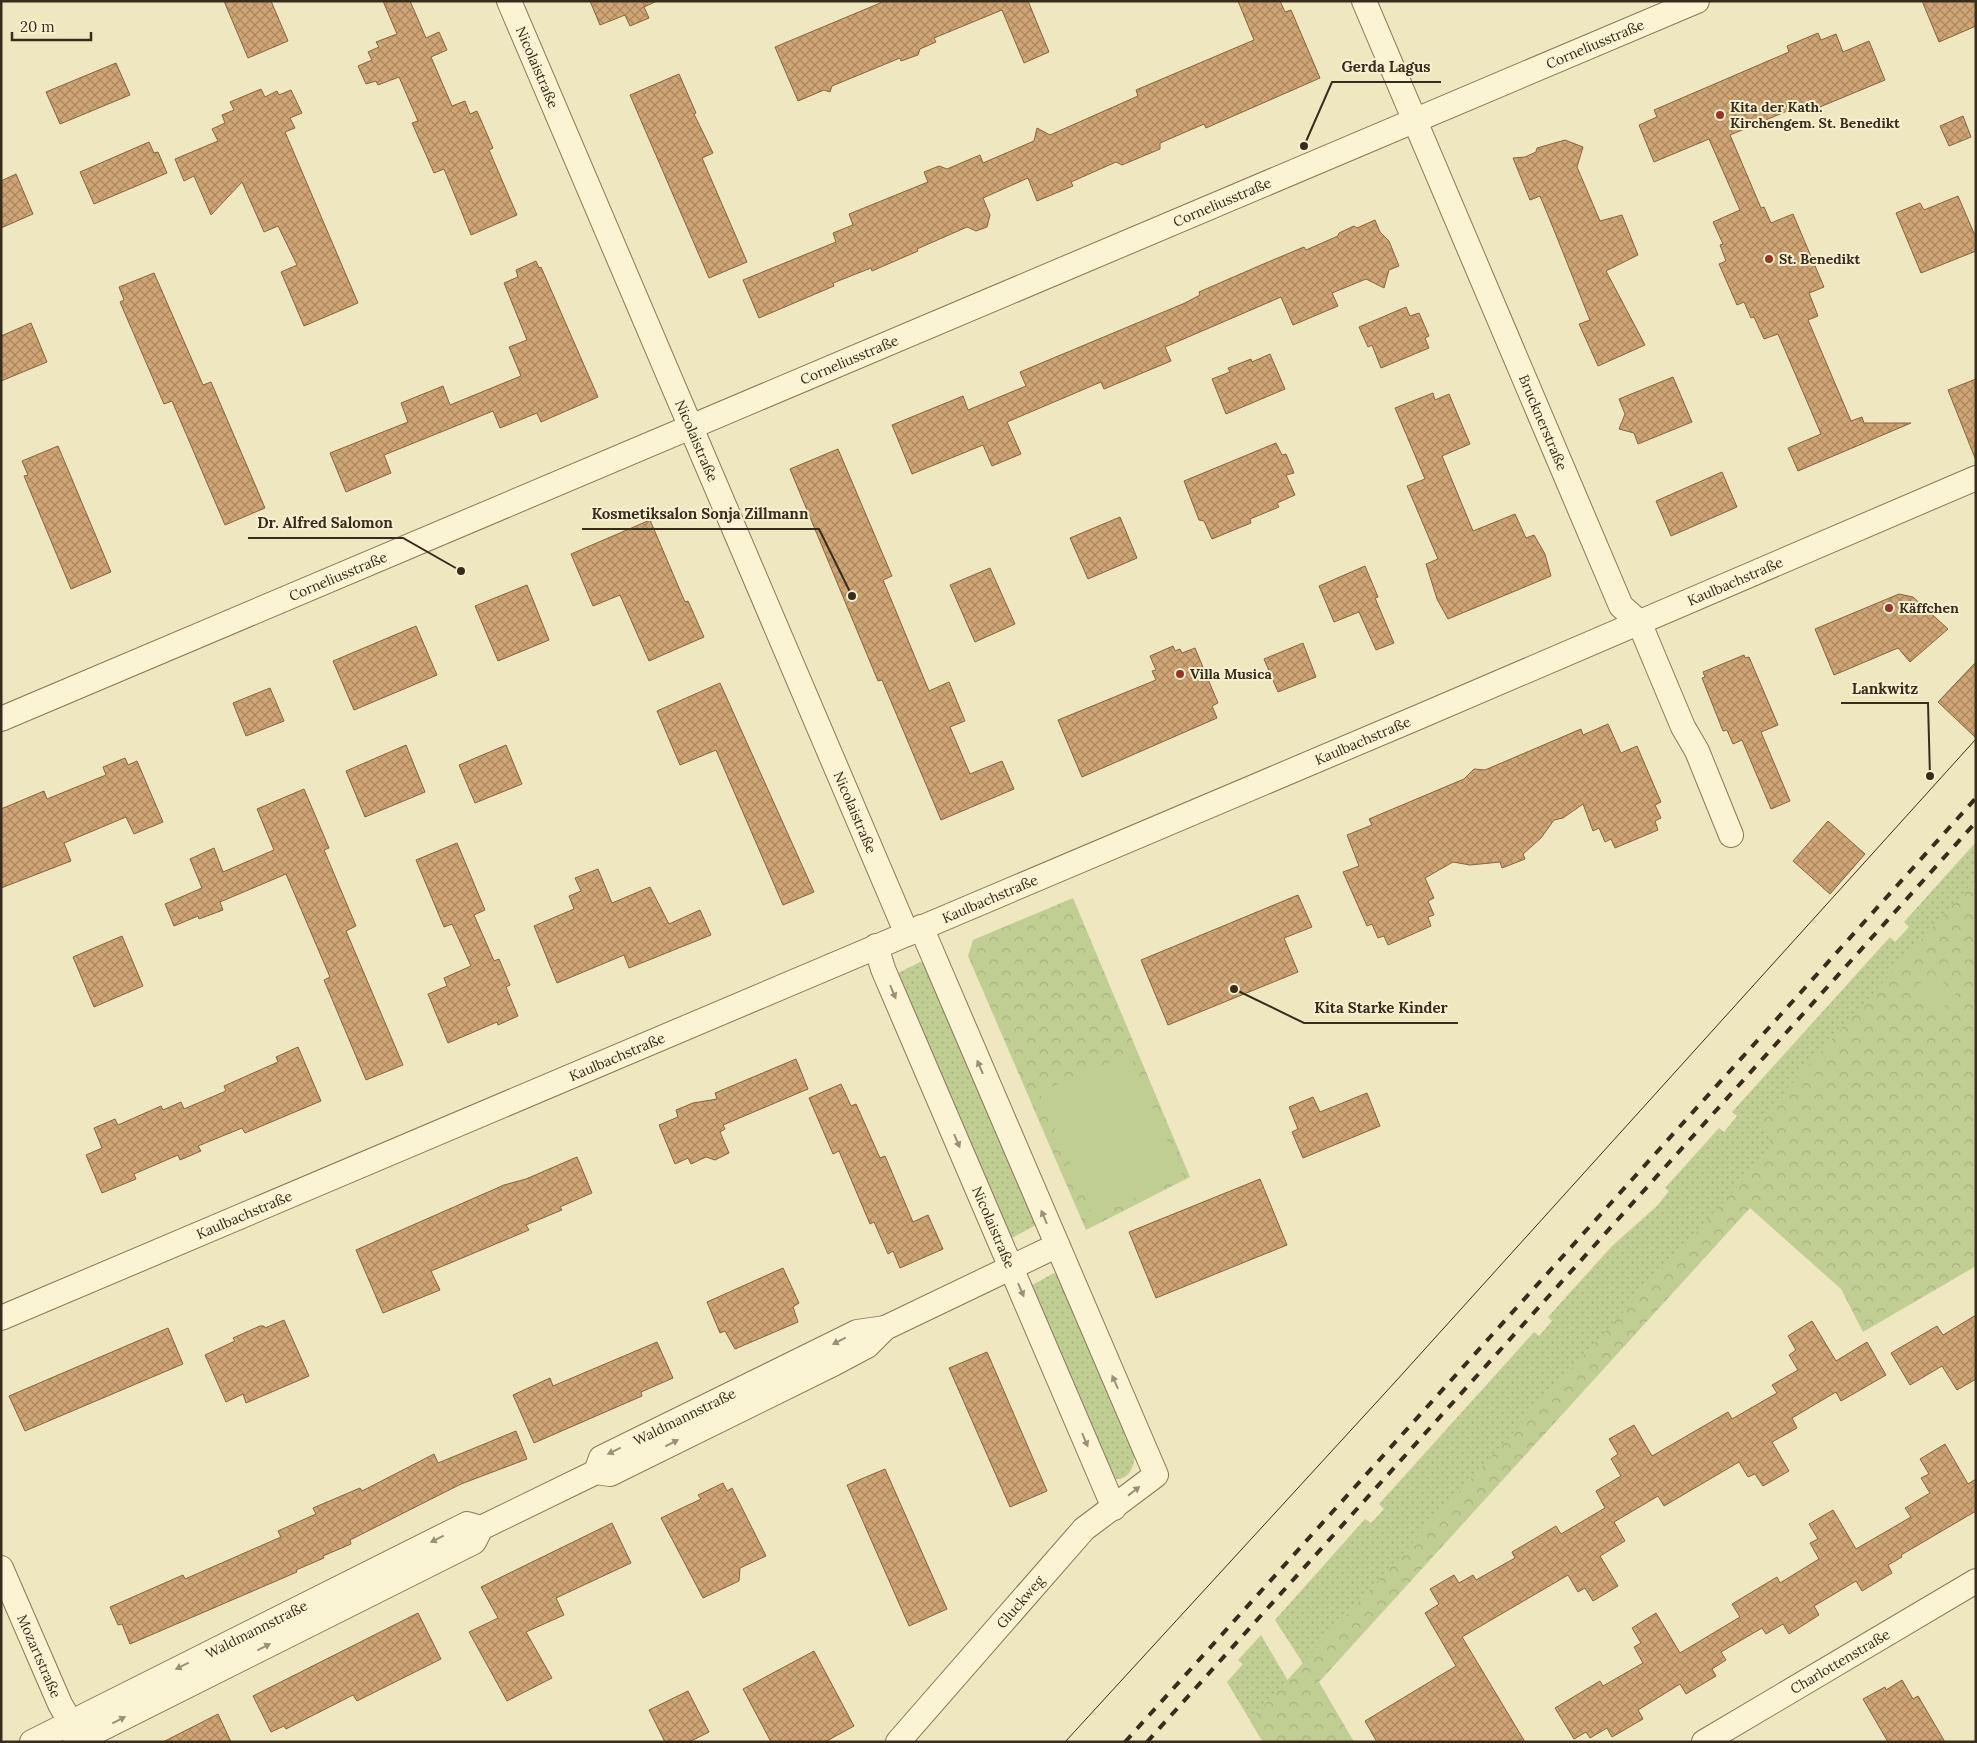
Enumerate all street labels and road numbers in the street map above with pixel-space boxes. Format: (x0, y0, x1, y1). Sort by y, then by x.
street label: Corneliusstraße (1543, 15, 1647, 73)
street label: Nicolaistraße (512, 23, 563, 111)
street label: Corneliusstraße (1170, 173, 1274, 231)
street label: Corneliusstraße (797, 331, 901, 389)
street label: Brucknerstraße (1515, 372, 1572, 474)
street label: Nicolaistraße (671, 397, 722, 485)
street label: Corneliusstraße (286, 547, 390, 605)
street label: Kaulbachstraße (1684, 553, 1786, 610)
street label: Kaulbachstraße (1312, 712, 1414, 769)
street label: Nicolaistraße (830, 769, 881, 856)
street label: Kaulbachstraße (939, 870, 1041, 927)
street label: Kaulbachstraße (566, 1028, 668, 1085)
street label: Nicolaistraße (968, 1184, 1019, 1271)
street label: Kaulbachstraße (193, 1187, 295, 1243)
street label: Waldmannstraße (630, 1384, 739, 1450)
street label: Gluckweg (992, 1572, 1048, 1632)
street label: Waldmannstraße (202, 1596, 311, 1663)
street label: Mozartstraße (13, 1612, 65, 1701)
street label: Charlottenstraße (1787, 1625, 1893, 1698)

